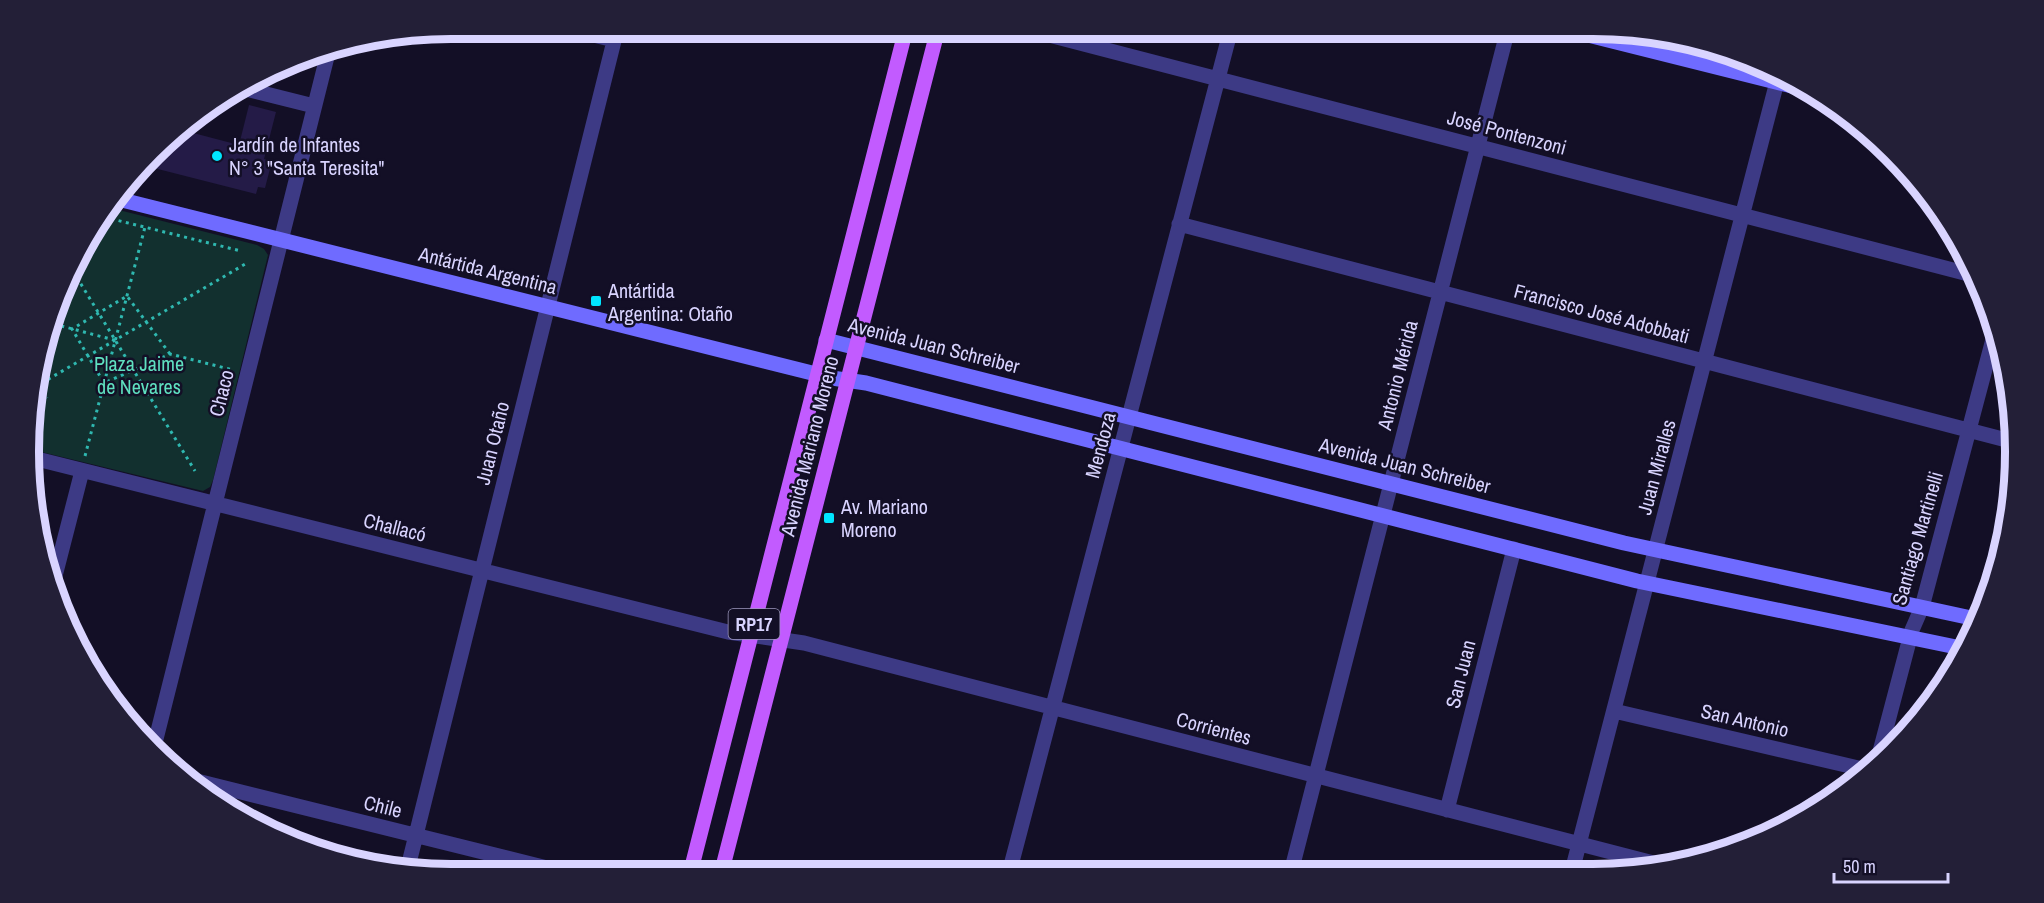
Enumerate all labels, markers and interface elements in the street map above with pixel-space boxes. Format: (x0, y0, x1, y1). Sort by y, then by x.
street label: José Pontenzoni (1444, 103, 1570, 161)
place label: Jardín de Infantes N° 3 "Santa Teresita" (229, 131, 384, 181)
marker: Jardín de Infantes N° 3 "Santa Teresita" (210, 149, 224, 163)
street label: Antártida Argentina (415, 240, 560, 300)
place label: Antártida Argentina: Otaño (607, 277, 733, 327)
street label: Francisco José Adobbati (1511, 277, 1693, 349)
marker: Antártida Argentina: Otaño (589, 294, 603, 308)
street label: Avenida Juan Schreiber (845, 310, 1023, 379)
street label: Antonio Mérida (1370, 317, 1424, 434)
park label: Plaza Jaime de Nevares (94, 350, 184, 400)
street label: Avenida Mariano Moreno (773, 353, 844, 540)
street label: Chaco (202, 367, 240, 419)
street label: Juan Otaño (469, 399, 515, 487)
street label: Mendoza (1078, 409, 1122, 481)
street label: Juan Miralles (1630, 416, 1682, 518)
street label: Avenida Juan Schreiber (1316, 430, 1494, 499)
street label: Santiago Martinelli (1885, 468, 1949, 608)
place label: Av. Mariano Moreno (840, 493, 928, 543)
street label: Challacó (361, 506, 429, 548)
marker: Av. Mariano Moreno (822, 511, 836, 525)
road number: RP17 (728, 609, 780, 639)
street label: San Juan (1439, 637, 1481, 711)
street label: San Antonio (1698, 697, 1792, 743)
street label: Corrientes (1174, 705, 1254, 751)
street label: Chile (361, 788, 405, 824)
scale bar (1834, 846, 1948, 884)
text: 50 m (1843, 854, 1876, 879)

